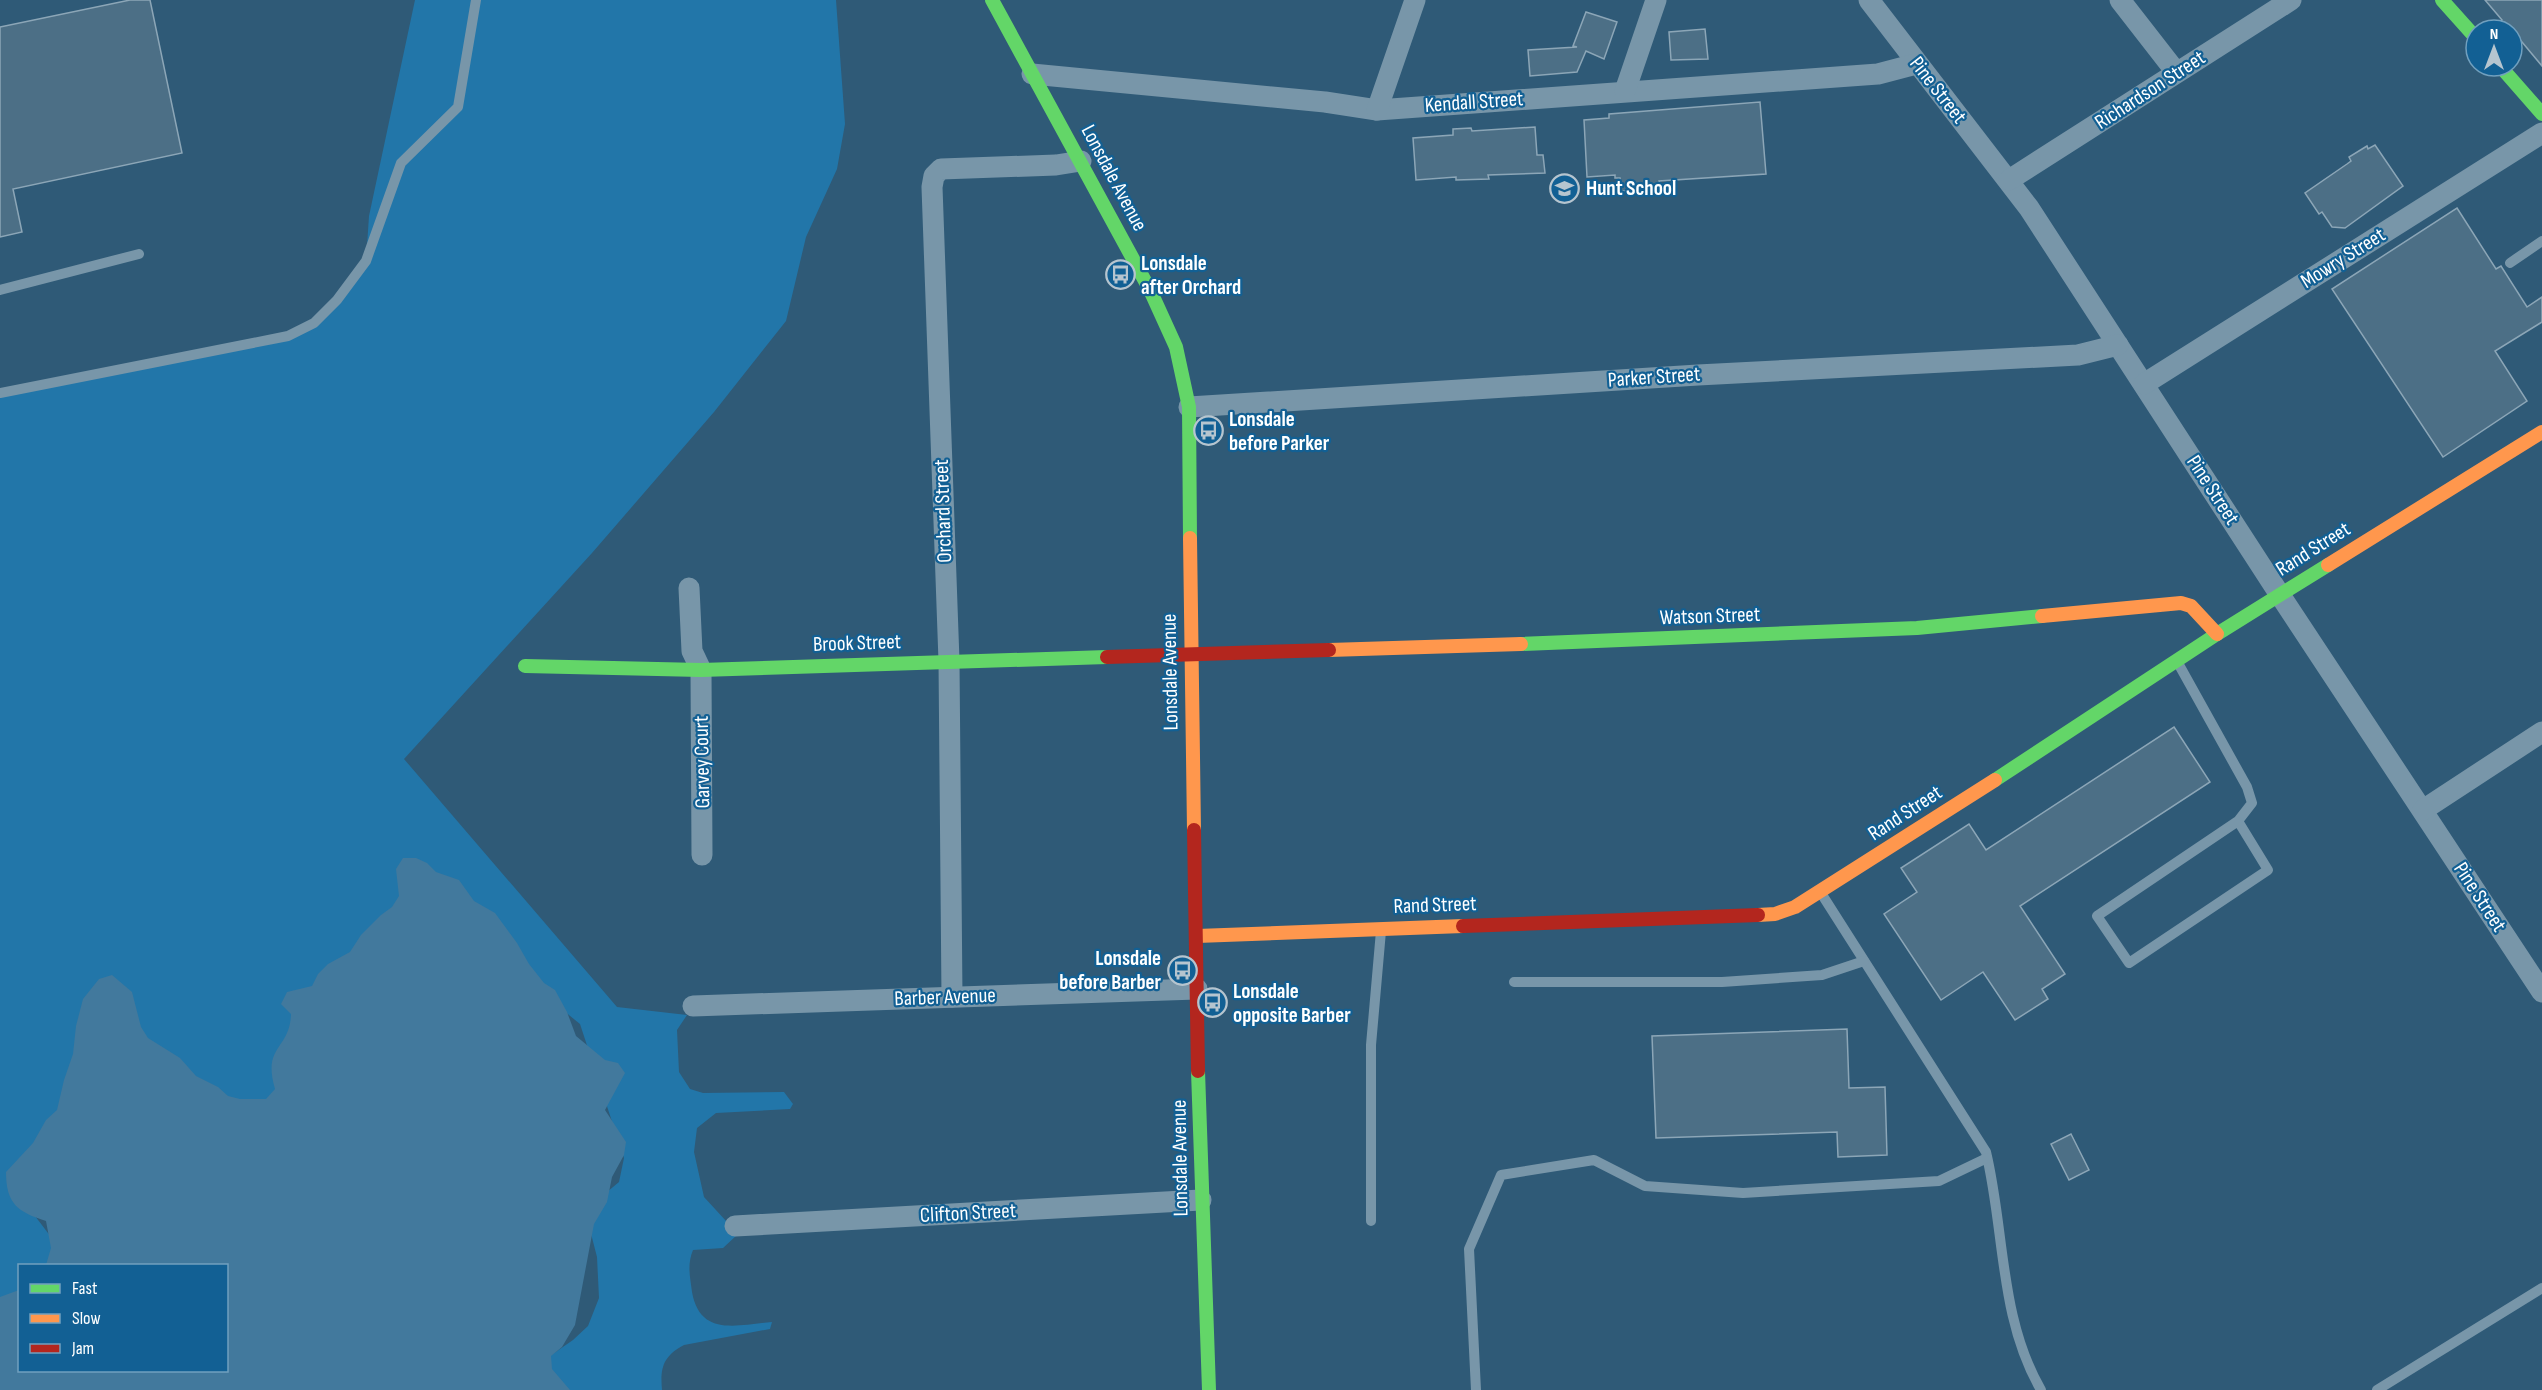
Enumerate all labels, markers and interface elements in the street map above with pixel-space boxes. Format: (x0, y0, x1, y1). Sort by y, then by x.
north arrow (2464, 18, 2524, 78)
text: N (2490, 25, 2498, 44)
street label: Richardson Street (2090, 45, 2210, 135)
street label: Pine Street (1904, 52, 1972, 128)
street label: Kendall Street (1424, 86, 1524, 118)
street label: Lonsdale Avenue (1076, 121, 1152, 235)
school or university icon: Hunt School (1549, 172, 1581, 204)
place label: Hunt School (1586, 176, 1676, 201)
street label: Mowry Street (2296, 222, 2390, 294)
place label: Lonsdale after Orchard (1141, 251, 1241, 300)
bus stop icon: Lonsdale after Orchard (1104, 259, 1136, 291)
street label: Parker Street (1607, 361, 1701, 393)
place label: Lonsdale before Parker (1229, 407, 1330, 456)
bus stop icon: Lonsdale before Parker (1192, 415, 1224, 447)
street label: Pine Street (2181, 451, 2245, 529)
street label: Orchard Street (929, 459, 957, 563)
street label: Rand Street (2271, 516, 2355, 582)
street label: Watson Street (1659, 602, 1761, 630)
street label: Lonsdale Avenue (1156, 613, 1184, 731)
street label: Brook Street (813, 629, 901, 657)
street label: Garvey Court (689, 716, 715, 808)
street label: Rand Street (1863, 780, 1947, 846)
street label: Pine Street (2448, 858, 2512, 936)
street label: Rand Street (1393, 891, 1477, 919)
place label: Lonsdale before Barber (1059, 946, 1162, 995)
bus stop icon: Lonsdale before Barber (1166, 954, 1198, 986)
place label: Lonsdale opposite Barber (1233, 979, 1351, 1028)
street label: Barber Avenue (894, 983, 996, 1011)
bus stop icon: Lonsdale opposite Barber (1196, 987, 1228, 1019)
street label: Lonsdale Avenue (1166, 1099, 1194, 1217)
street label: Clifton Street (919, 1198, 1017, 1228)
legend (18, 1264, 228, 1372)
text: Fast (72, 1278, 98, 1299)
text: Slow (72, 1308, 101, 1329)
text: Jam (71, 1338, 94, 1359)

